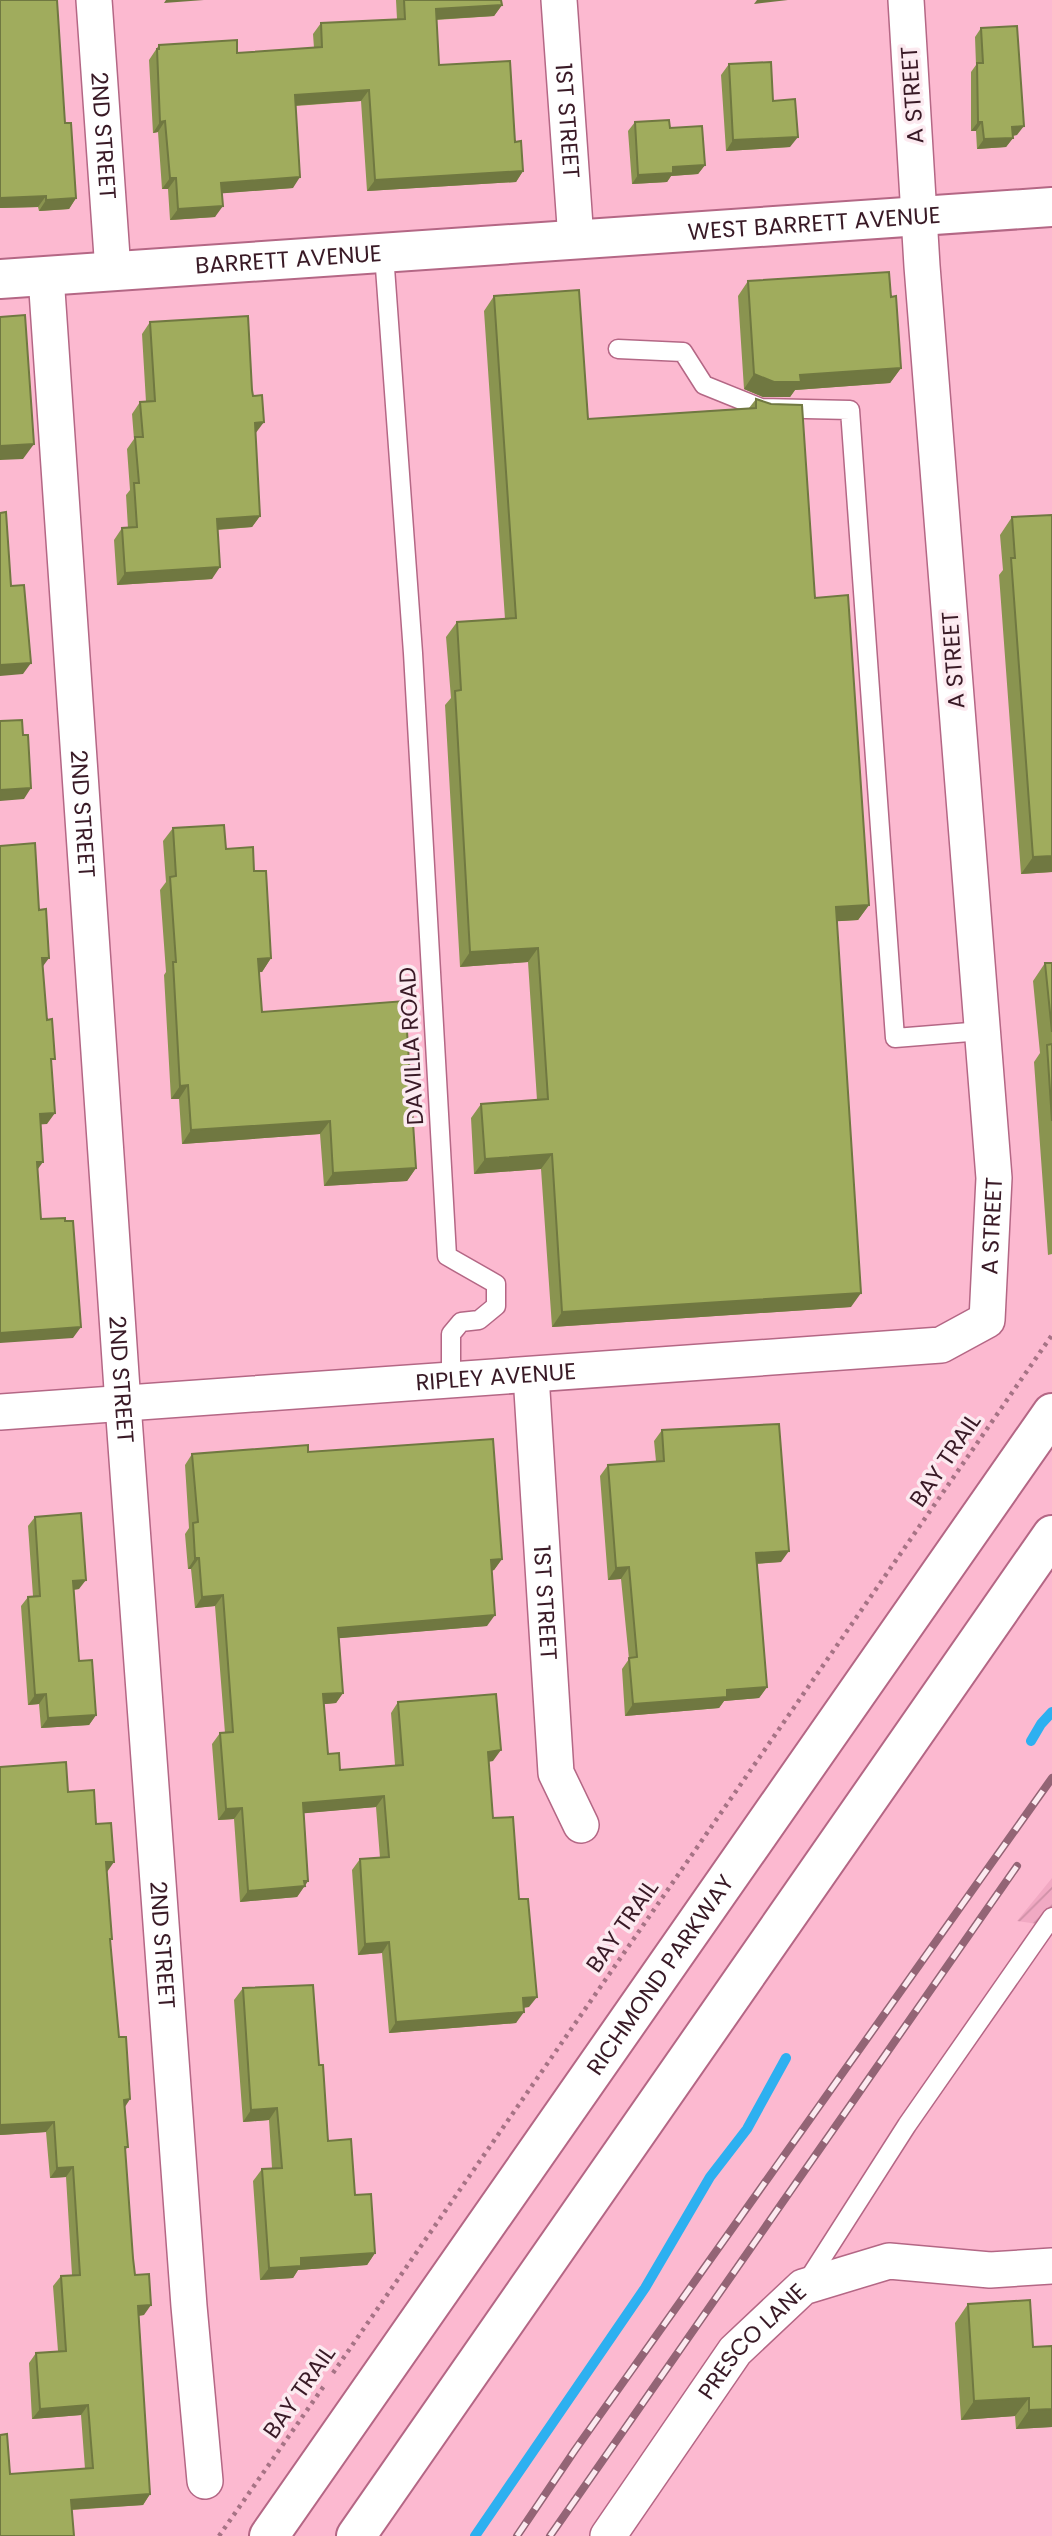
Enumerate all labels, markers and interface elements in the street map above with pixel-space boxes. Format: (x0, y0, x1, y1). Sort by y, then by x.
street label: A STREET (893, 45, 931, 145)
street label: 1ST STREET (548, 62, 588, 179)
street label: 2ND STREET (83, 71, 124, 201)
street label: WEST BARRETT AVENUE (687, 199, 942, 248)
street label: BARRETT AVENUE (194, 237, 383, 282)
street label: A STREET (934, 610, 972, 710)
street label: 2ND STREET (62, 749, 103, 879)
street label: DAVILLA ROAD (391, 966, 431, 1126)
street label: A STREET (973, 1176, 1010, 1275)
street label: 2ND STREET (101, 1315, 142, 1444)
street label: RIPLEY AVENUE (414, 1355, 577, 1398)
street label: BAY TRAIL (902, 1407, 988, 1513)
street label: 1ST STREET (526, 1544, 565, 1661)
street label: RICHMOND PARKWAY (579, 1868, 741, 2082)
street label: BAY TRAIL (578, 1873, 666, 1979)
street label: 2ND STREET (142, 1880, 183, 2010)
street label: PRESCO LANE (690, 2276, 813, 2406)
street label: BAY TRAIL (255, 2339, 343, 2445)

